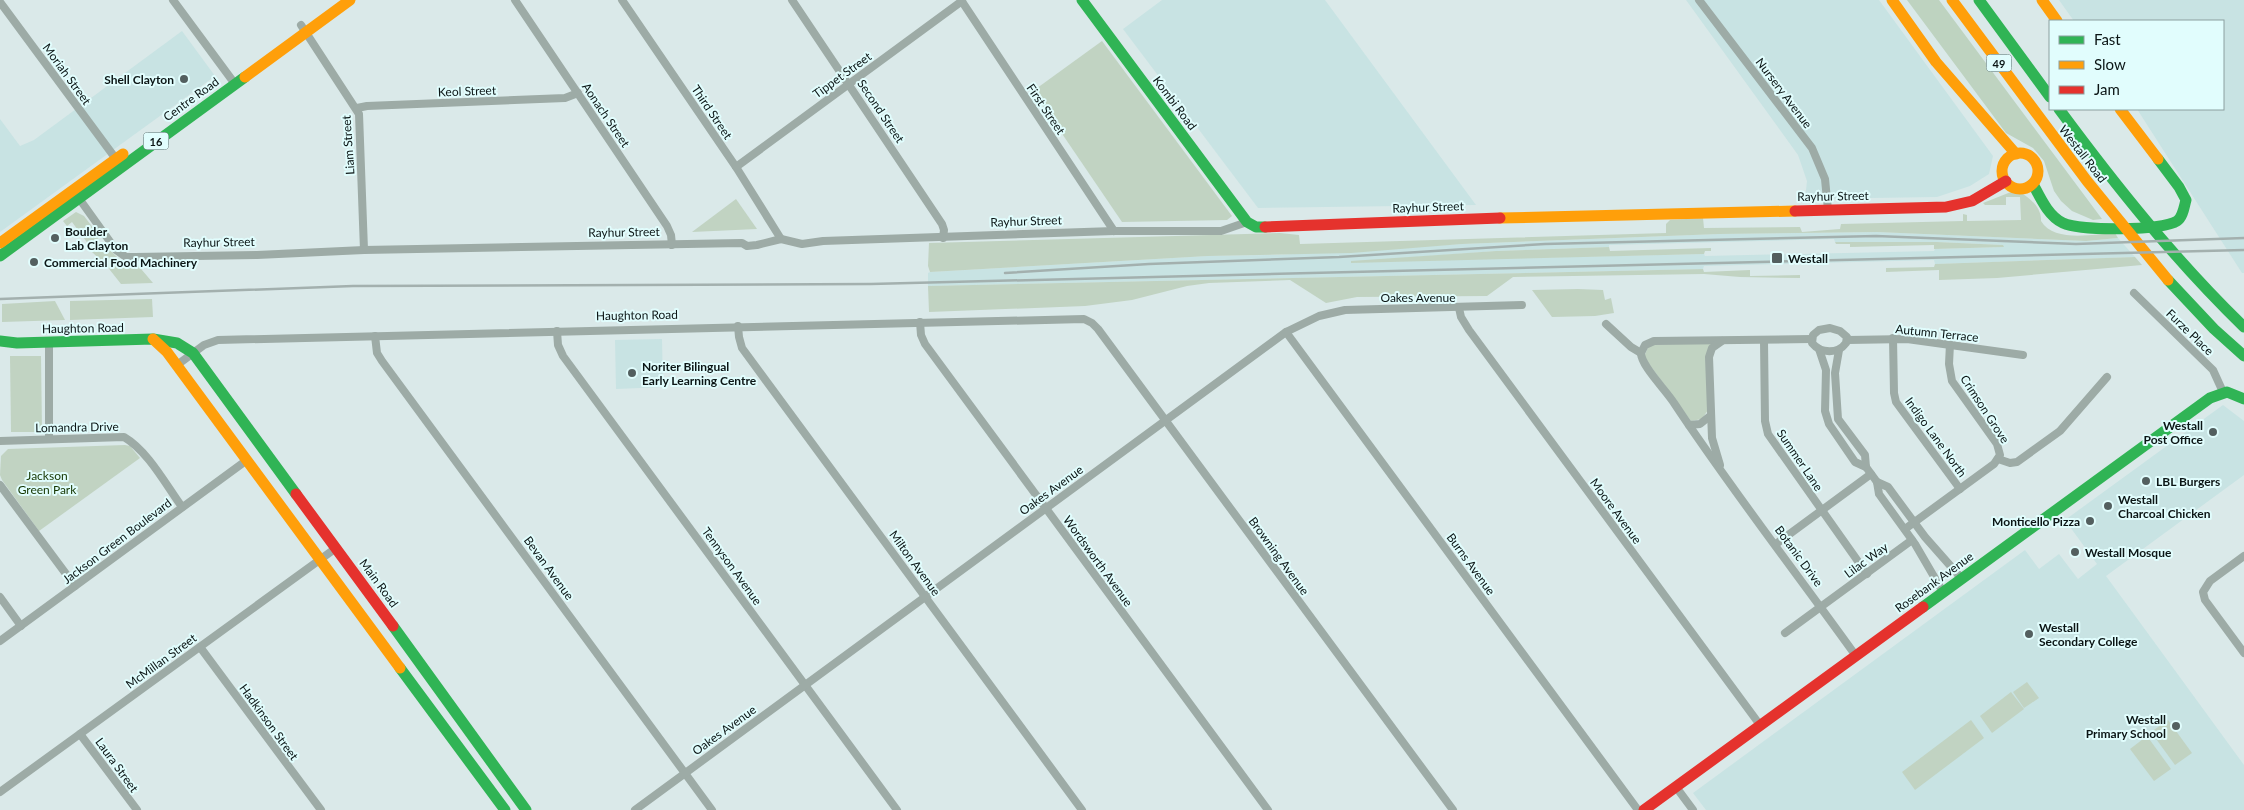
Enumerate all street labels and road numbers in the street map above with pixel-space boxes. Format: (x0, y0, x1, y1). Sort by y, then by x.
street label: Moriah Street (40, 40, 95, 108)
street label: Tippet Street (810, 48, 875, 101)
road number: 49 (1986, 54, 2012, 72)
street label: Nursery Avenue (1753, 55, 1815, 131)
street label: Kombi Road (1150, 73, 1200, 133)
street label: Centre Road (160, 74, 222, 124)
street label: Second Street (854, 76, 908, 146)
street label: Aonach Street (579, 80, 633, 151)
street label: First Street (1024, 81, 1069, 138)
street label: Keol Street (438, 82, 497, 100)
street label: Third Street (688, 82, 736, 143)
street label: Liam Street (338, 114, 358, 175)
street label: Westall Road (2056, 122, 2110, 186)
road number: 16 (144, 132, 168, 150)
street label: Rayhur Street (1797, 188, 1870, 204)
street label: Rayhur Street (1392, 198, 1465, 216)
street label: Rayhur Street (990, 212, 1063, 230)
street label: Rayhur Street (588, 224, 661, 240)
street label: Rayhur Street (183, 234, 256, 250)
street label: Oakes Avenue (1380, 290, 1456, 305)
street label: Furze Place (2163, 306, 2217, 358)
street label: Haughton Road (596, 307, 678, 323)
street label: Haughton Road (42, 320, 124, 336)
street label: Autumn Terrace (1895, 321, 1979, 345)
street label: Crimson Grove (1957, 372, 2013, 446)
street label: Indigo Lane North (1902, 394, 1970, 480)
street label: Lomandra Drive (35, 419, 119, 435)
street label: Summer Lane (1774, 426, 1826, 494)
street label: Oakes Avenue (1016, 462, 1086, 518)
street label: Moore Avenue (1587, 475, 1645, 547)
street label: Jackson Green Boulevard (59, 495, 175, 587)
street label: Wordsworth Avenue (1060, 513, 1136, 609)
street label: Browning Avenue (1246, 514, 1312, 598)
street label: Botanic Drive (1772, 523, 1826, 589)
street label: Tennyson Avenue (699, 524, 765, 608)
street label: Milton Avenue (886, 527, 944, 599)
street label: Burns Avenue (1443, 530, 1499, 598)
street label: Bevan Avenue (521, 533, 577, 603)
street label: Lilac Way (1841, 539, 1891, 581)
street label: Rosebank Avenue (1892, 548, 1976, 616)
street label: Main Road (356, 556, 402, 610)
street label: McMillan Street (123, 630, 200, 692)
street label: Hadkinson Street (236, 681, 302, 764)
street label: Oakes Avenue (689, 702, 759, 758)
street label: Laura Street (92, 735, 142, 796)

